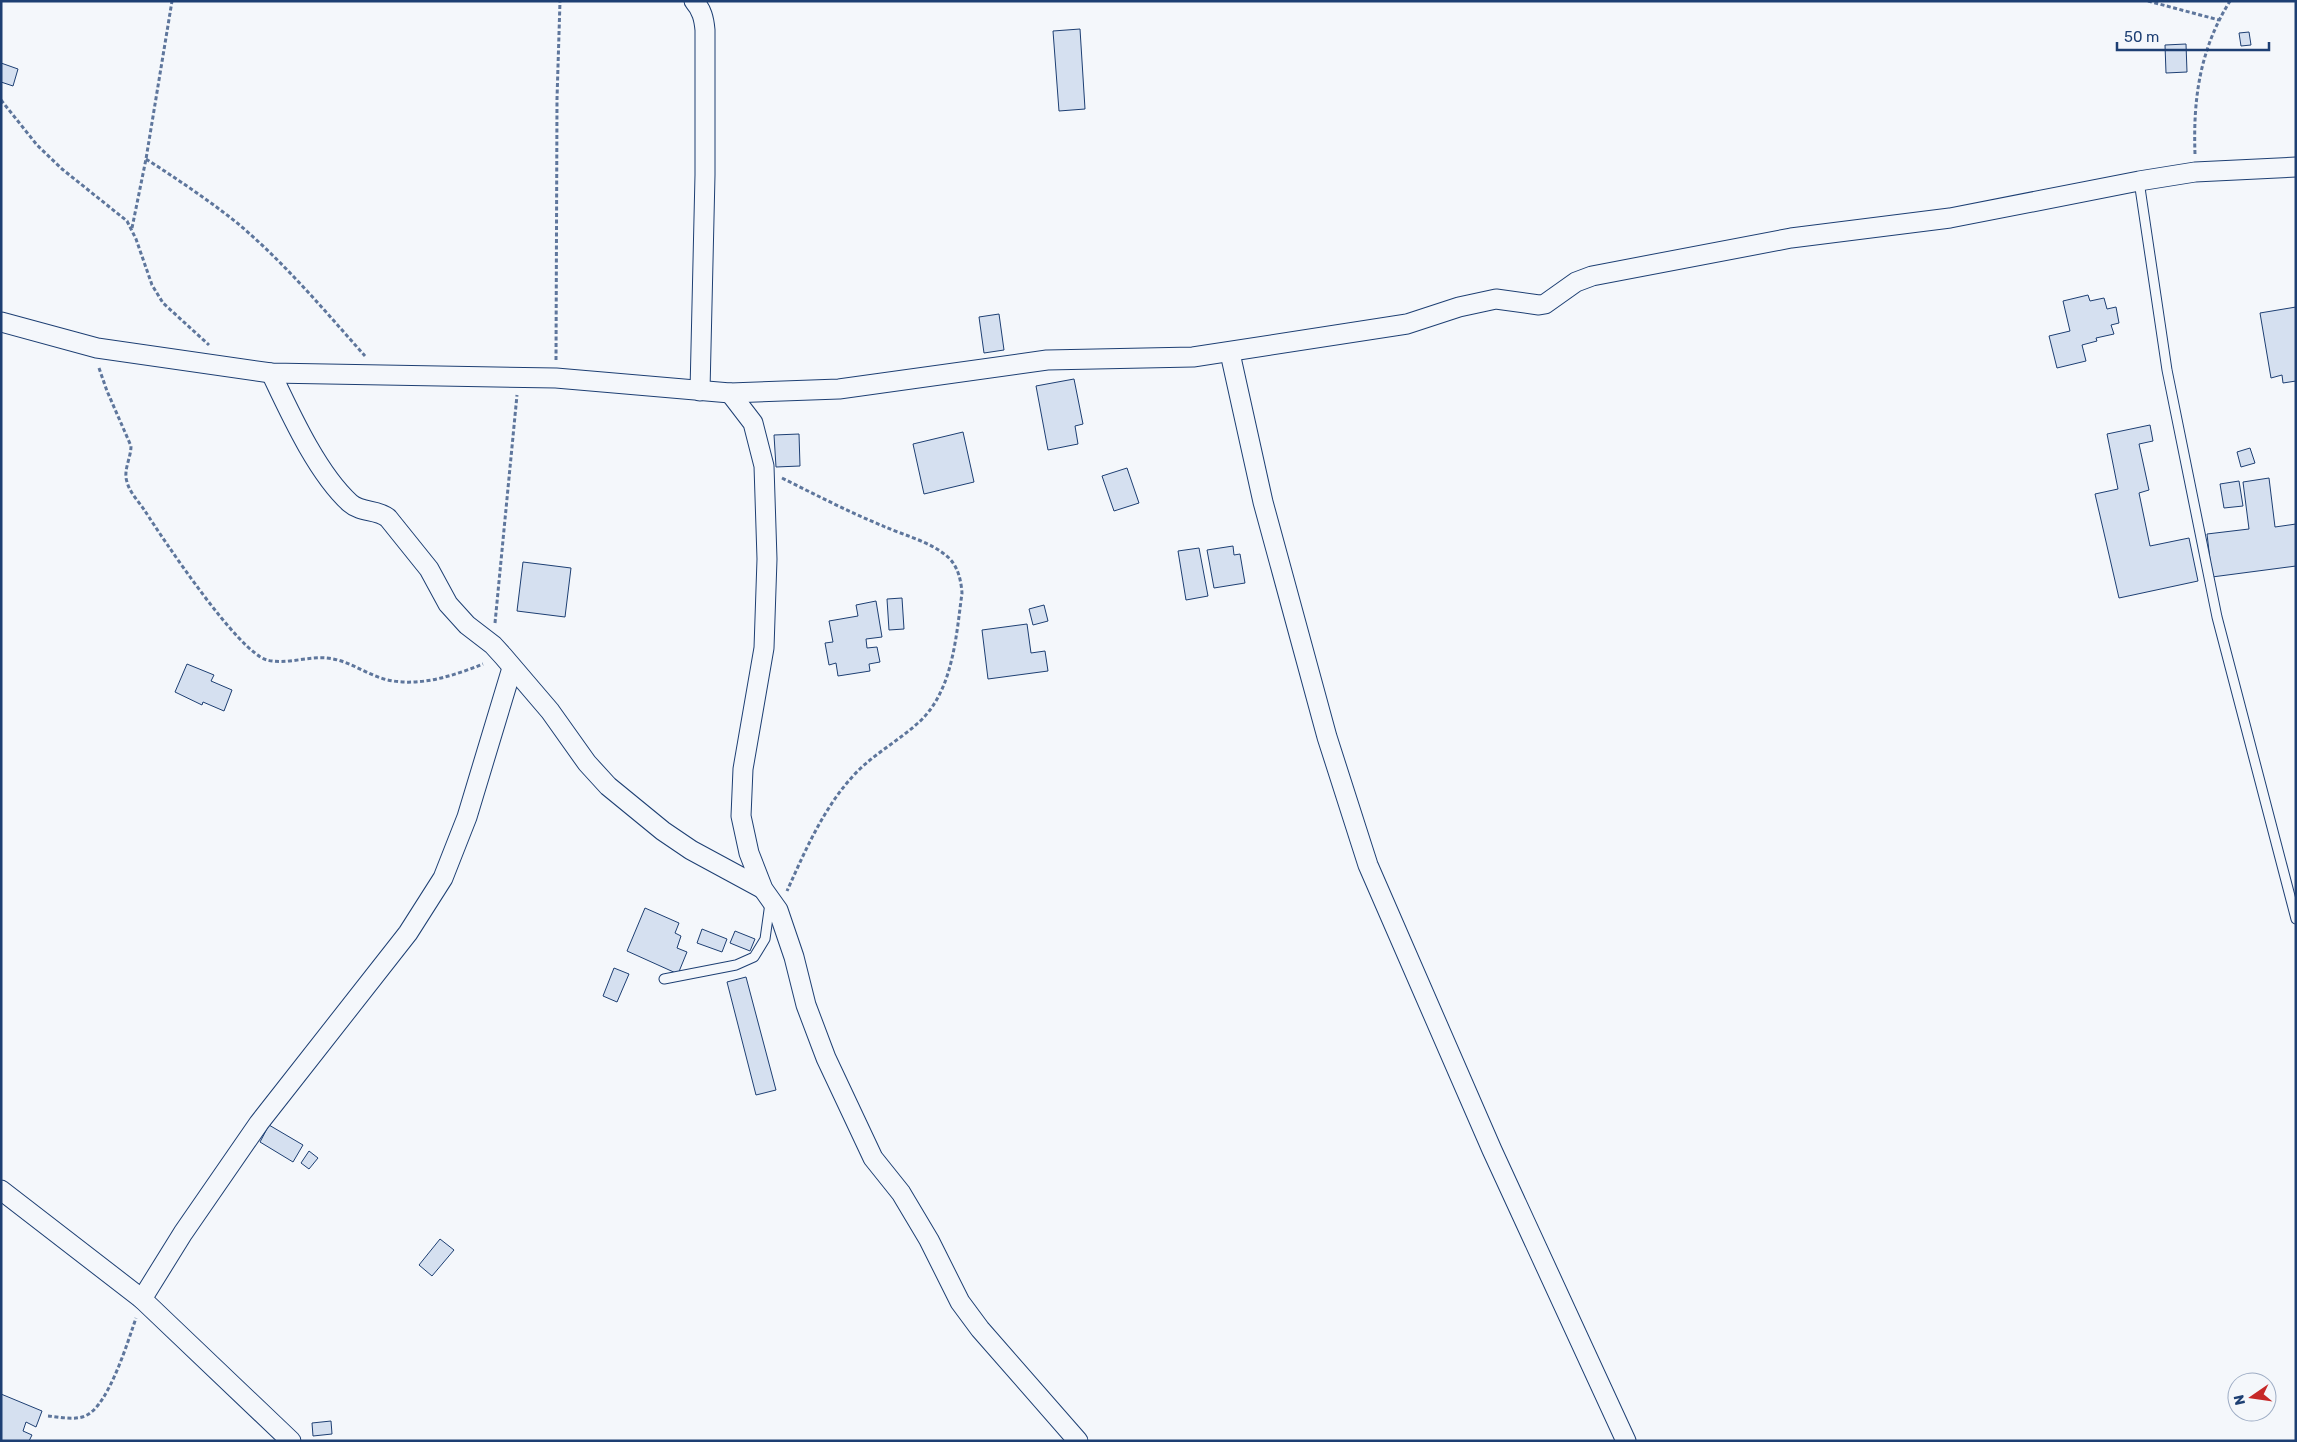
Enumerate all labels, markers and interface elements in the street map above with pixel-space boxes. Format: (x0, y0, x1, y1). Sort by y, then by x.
scale bar (2117, 20, 2270, 52)
text: 50 m (2124, 28, 2159, 46)
north arrow (2227, 1372, 2277, 1422)
text: N (2230, 1393, 2249, 1407)

